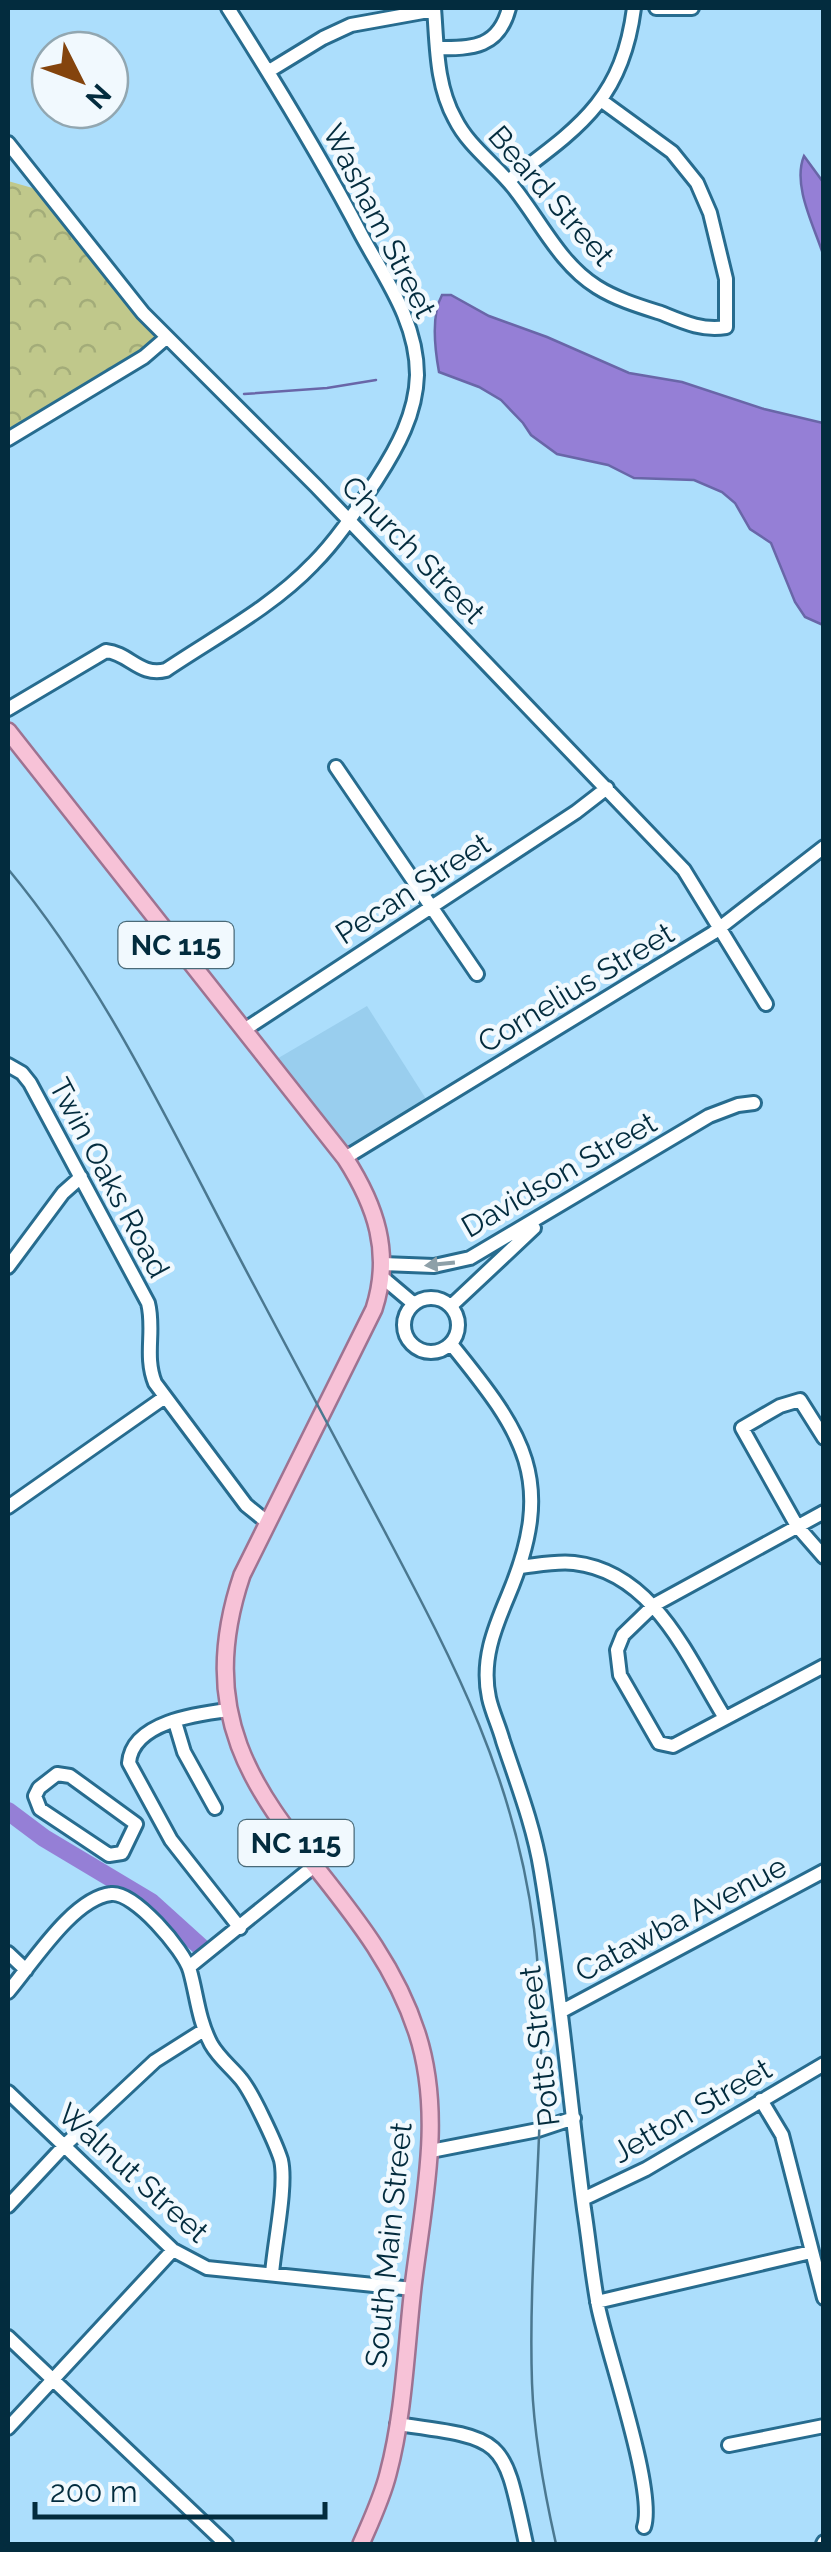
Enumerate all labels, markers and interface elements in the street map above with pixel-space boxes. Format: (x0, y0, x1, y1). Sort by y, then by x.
north arrow (30, 30, 130, 130)
text: N (79, 77, 118, 115)
street label: Washam Street (316, 118, 443, 324)
street label: Beard Street (481, 119, 622, 273)
street label: Church Street (335, 469, 492, 630)
street label: Pecan Street (329, 826, 497, 951)
street label: Cornelius Street (472, 915, 680, 1060)
road number: NC 115 (119, 922, 234, 968)
street label: Twin Oaks Road (42, 1072, 177, 1283)
street label: Davidson Street (455, 1105, 662, 1244)
one-way arrow (424, 1256, 455, 1272)
road number: NC 115 (238, 1820, 354, 1866)
street label: Catawba Avenue (569, 1848, 792, 1989)
street label: Potts Street (512, 1964, 567, 2128)
street label: Jetton Street (606, 2051, 777, 2170)
street label: Walnut Street (51, 2096, 216, 2249)
street label: South Main Street (358, 2121, 419, 2369)
scale bar (35, 2457, 325, 2519)
text: 200 m (50, 2474, 138, 2509)

